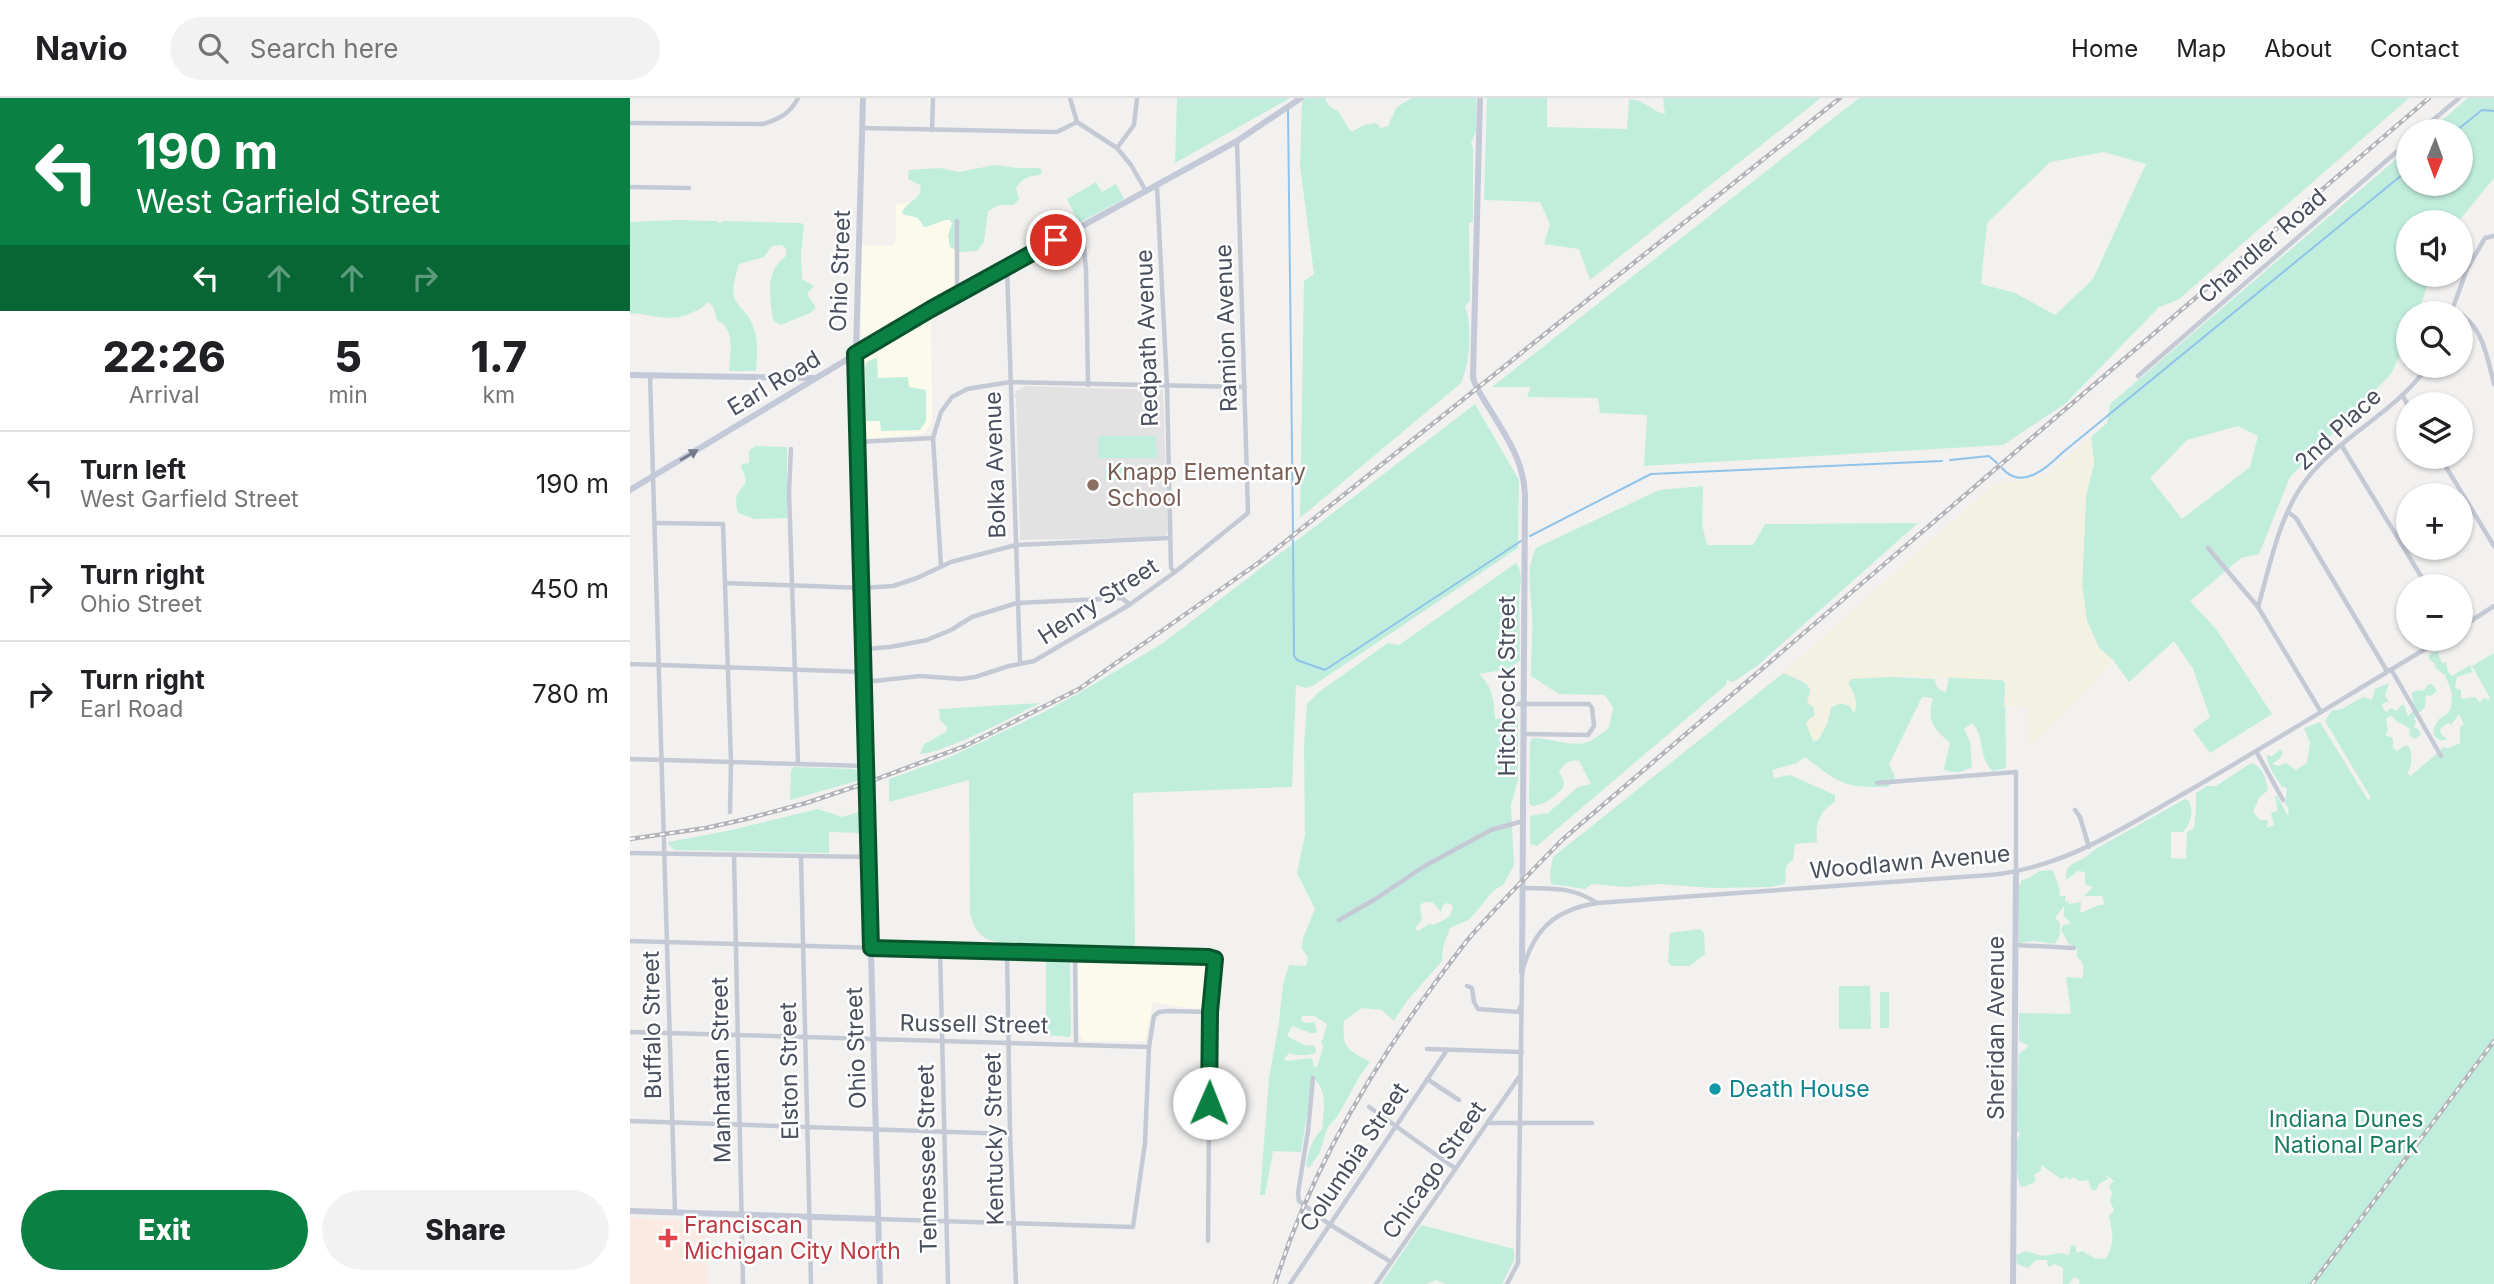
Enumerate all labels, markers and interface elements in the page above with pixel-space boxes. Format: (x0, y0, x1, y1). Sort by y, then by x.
search box (170, 17, 660, 80)
text: Navio (35, 28, 128, 68)
icon: search (194, 29, 232, 67)
text: Search here (250, 33, 398, 64)
text: Home (2071, 34, 2138, 63)
text: Map (2176, 34, 2226, 63)
text: About (2264, 34, 2332, 63)
text: Contact (2370, 34, 2459, 63)
north arrow (2396, 119, 2473, 196)
map controls (2396, 119, 2473, 651)
text: 190 m (136, 122, 278, 181)
icon: left (21, 126, 112, 217)
text: West Garfield Street (136, 182, 440, 221)
street label: Chandler Road (2192, 183, 2332, 309)
street label: Ohio Street (824, 209, 856, 332)
pin (1026, 210, 1086, 270)
button: sound (2396, 210, 2473, 287)
icon: arrive (1037, 221, 1075, 259)
street label: Ramion Avenue (1209, 244, 1243, 412)
street label: Redpath Avenue (1130, 249, 1164, 427)
icon: left (187, 259, 225, 297)
icon: ahead (260, 259, 298, 297)
icon: ahead (333, 259, 371, 297)
icon: right (406, 259, 444, 297)
button: search (2396, 301, 2473, 378)
text: 22:26 (103, 331, 226, 382)
text: 5 (334, 331, 362, 382)
text: 1.7 (470, 331, 527, 382)
street label: Earl Road (723, 344, 825, 422)
text: Arrival (129, 381, 200, 409)
text: min (328, 381, 368, 409)
text: km (482, 381, 515, 409)
street label: 2nd Place (2289, 382, 2387, 476)
street label: Bolka Avenue (978, 391, 1012, 539)
button: layers (2396, 392, 2473, 469)
one-way arrow (679, 449, 698, 461)
text: Turn left (80, 454, 186, 485)
place label: Knapp Elementary School (1107, 458, 1306, 512)
icon: left (21, 465, 59, 503)
text: 190 m (536, 468, 609, 499)
marker: Knapp Elementary School (1085, 477, 1101, 493)
button: + (2396, 483, 2473, 560)
text: West Garfield Street (80, 485, 299, 513)
street label: Henry Street (1033, 552, 1164, 650)
text: Turn right (80, 559, 205, 590)
icon: right (21, 570, 59, 608)
text: 450 m (530, 573, 609, 604)
button: − (2396, 574, 2473, 651)
text: Ohio Street (80, 590, 202, 618)
street label: Hitchcock Street (1493, 595, 1521, 776)
text: Turn right (80, 664, 205, 695)
icon: right (21, 675, 59, 713)
text: 780 m (532, 678, 609, 709)
text: Earl Road (80, 695, 183, 723)
street label: Woodlawn Avenue (1808, 839, 2012, 885)
street label: Sheridan Avenue (1982, 936, 2010, 1120)
street label: Buffalo Street (637, 950, 667, 1099)
street label: Manhattan Street (705, 976, 737, 1163)
street label: Ohio Street (840, 986, 872, 1109)
street label: Elston Street (774, 1002, 804, 1140)
street label: Russell Street (899, 1009, 1049, 1039)
street label: Kentucky Street (978, 1052, 1010, 1226)
street label: Tennessee Street (911, 1064, 943, 1254)
position arrow (1172, 1066, 1246, 1140)
place label: Death House (1729, 1075, 1870, 1103)
street label: Columbia Street (1294, 1077, 1414, 1237)
marker: Death House (1707, 1081, 1723, 1097)
street label: Chicago Street (1376, 1095, 1492, 1244)
park label: Indiana Dunes National Park (2269, 1105, 2423, 1159)
button: Exit (21, 1190, 308, 1270)
button: Share (322, 1190, 609, 1270)
place label: Franciscan Michigan City North (684, 1211, 901, 1265)
marker: Franciscan Michigan City North (658, 1228, 678, 1248)

